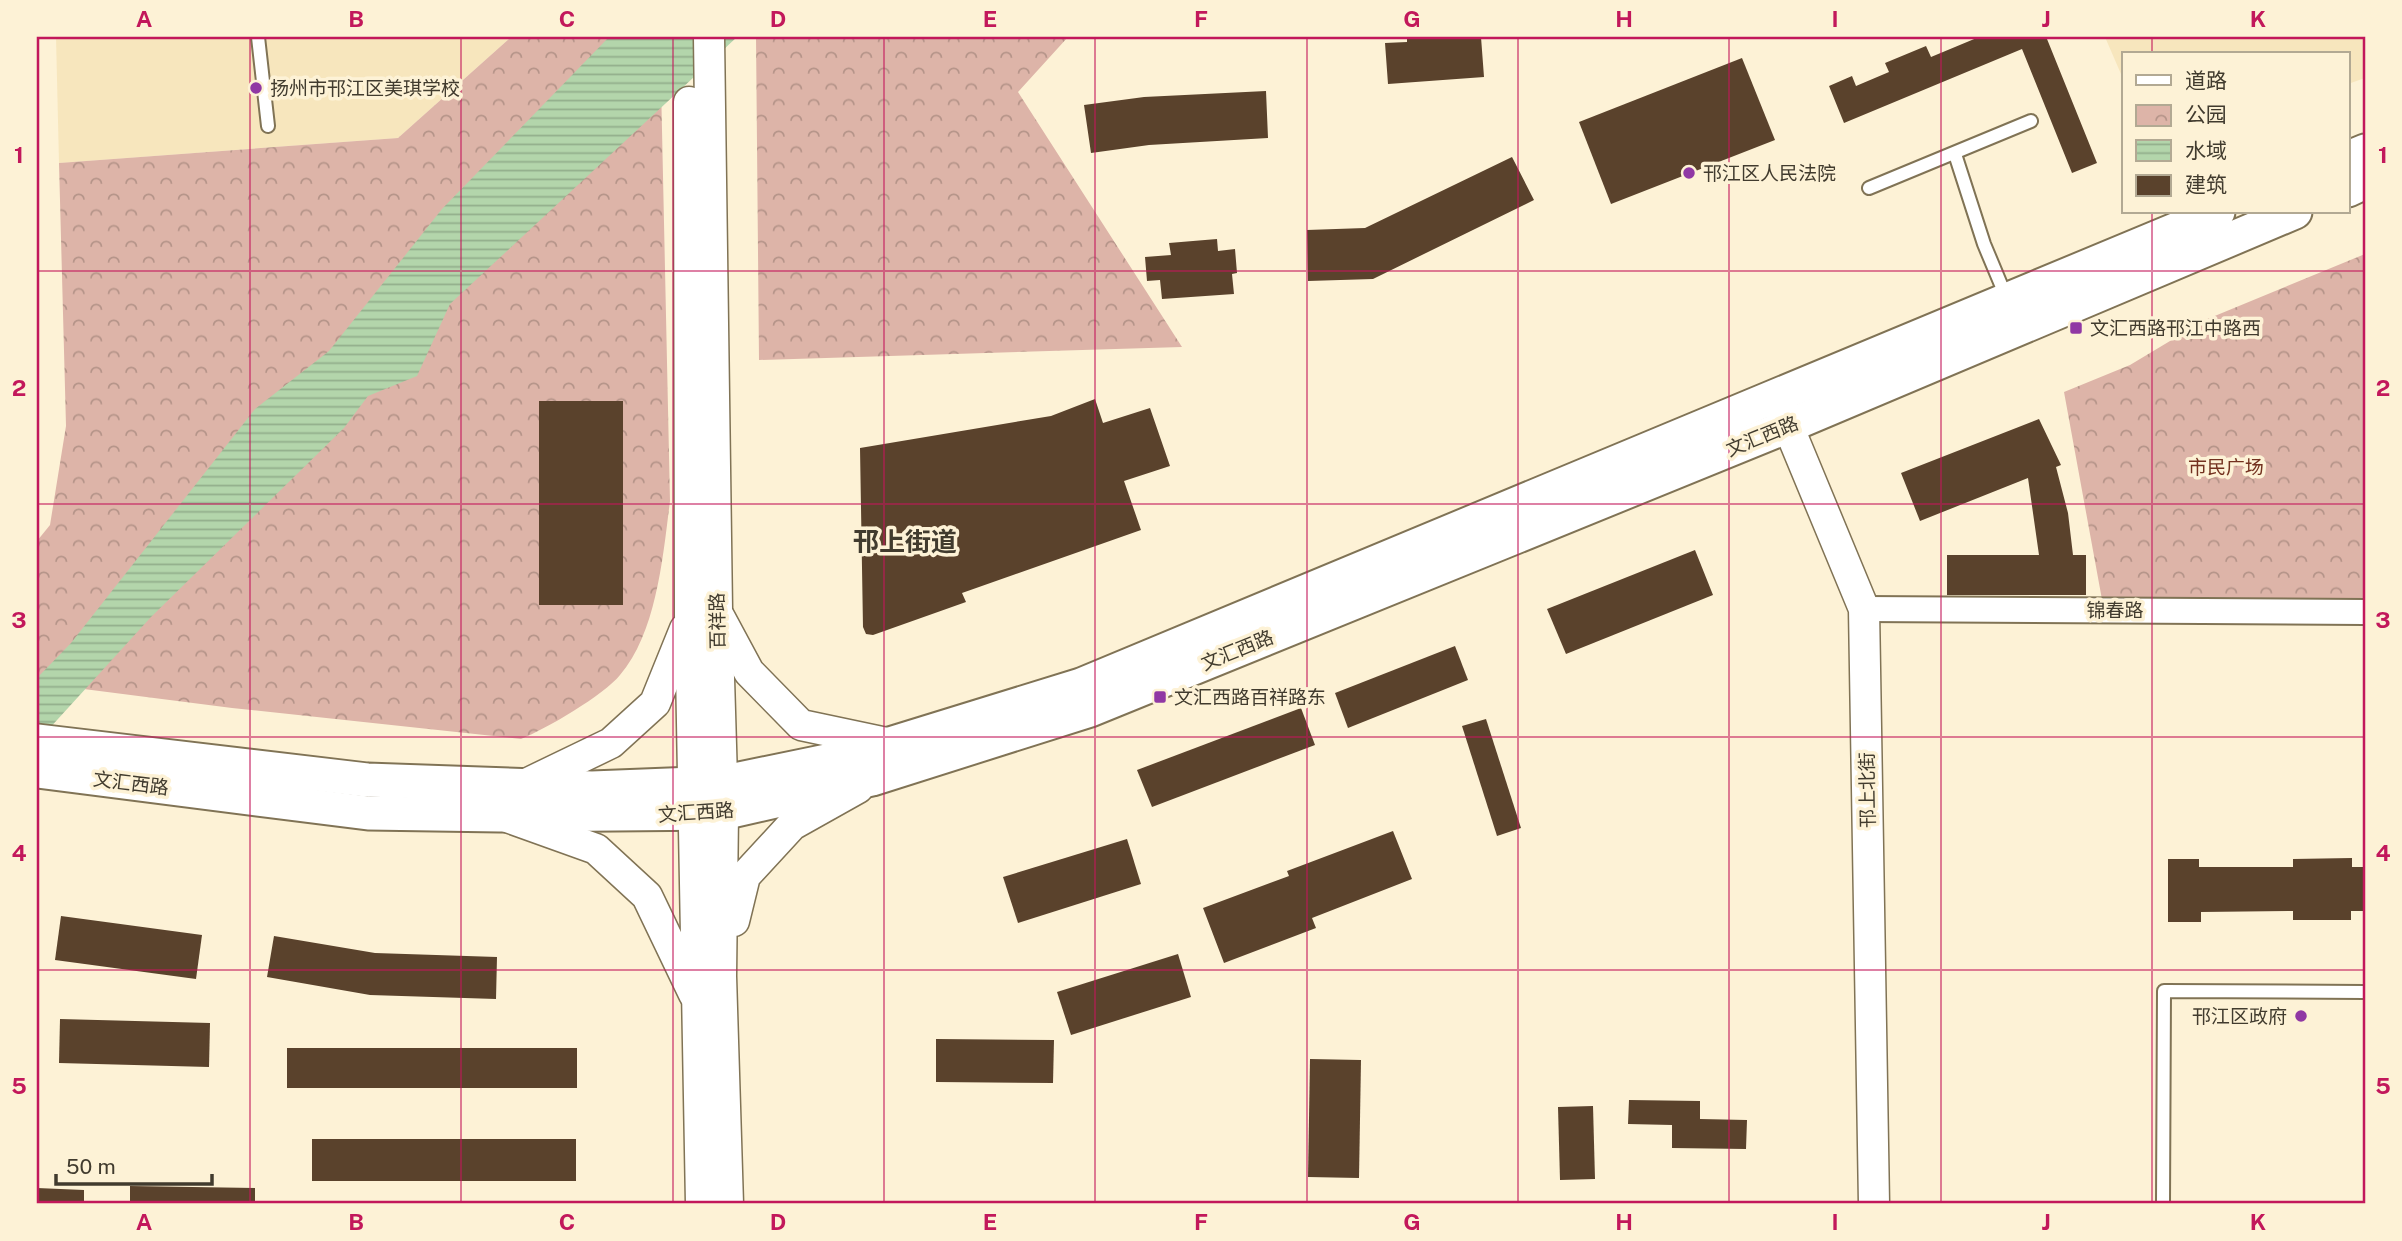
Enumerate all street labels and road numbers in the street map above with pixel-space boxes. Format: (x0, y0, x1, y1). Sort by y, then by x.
street label: 文汇西路 (1723, 412, 1801, 460)
street label: 百祥路 (706, 592, 728, 650)
street label: 锦春路 (2086, 599, 2144, 621)
street label: 文汇西路 (1198, 626, 1276, 674)
street label: 邗上北街 (1855, 752, 1879, 828)
street label: 文汇西路 (92, 767, 170, 799)
street label: 文汇西路 (657, 798, 735, 826)

